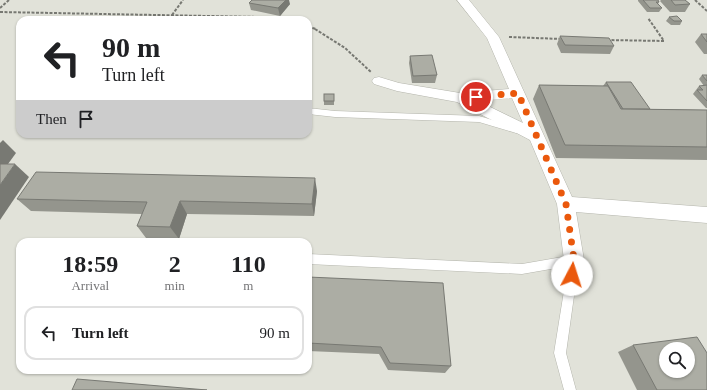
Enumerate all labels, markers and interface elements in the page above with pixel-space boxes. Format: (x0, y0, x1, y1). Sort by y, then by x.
icon: left (36, 32, 88, 84)
text: 90 m (102, 32, 160, 63)
text: Turn left (102, 65, 165, 85)
pin (459, 80, 493, 114)
icon: arrive (465, 86, 487, 108)
icon: arrive (75, 108, 97, 130)
text: Then (36, 111, 67, 127)
text: 18:59 (62, 251, 118, 277)
text: 2 (169, 251, 181, 277)
text: 110 (231, 251, 266, 277)
position arrow (551, 254, 593, 296)
text: Arrival (71, 278, 109, 293)
text: min (165, 278, 185, 293)
text: m (243, 278, 253, 293)
icon: left (38, 322, 60, 344)
text: Turn left (72, 325, 129, 341)
text: 90 m (260, 325, 290, 341)
map controls (659, 342, 695, 378)
button: search (659, 342, 695, 378)

